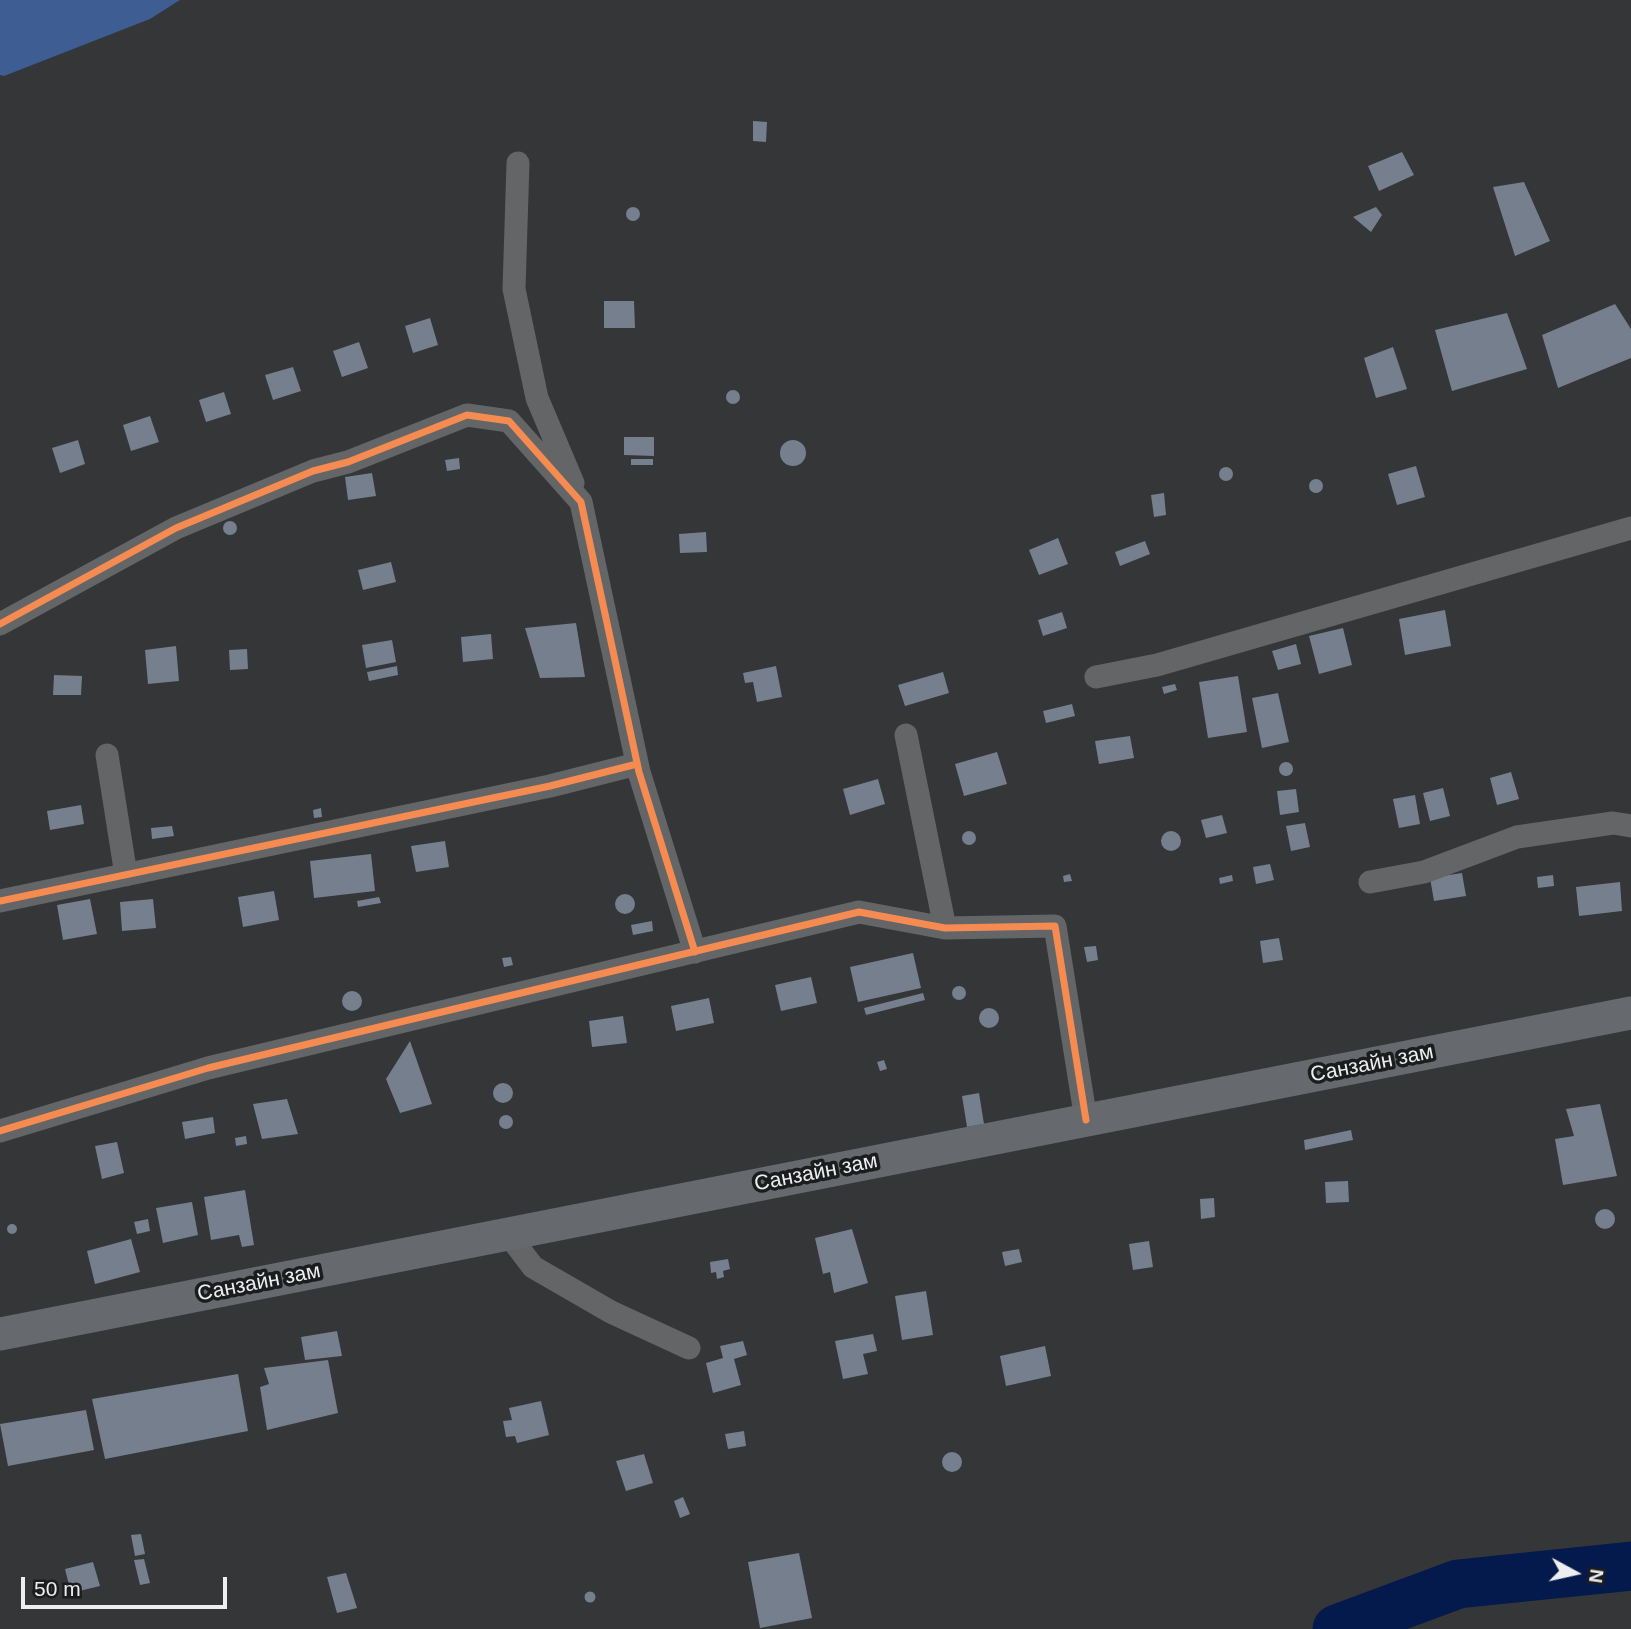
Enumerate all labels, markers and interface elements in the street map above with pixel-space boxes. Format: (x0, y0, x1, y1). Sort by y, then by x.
street label: Санзайн зам (1308, 1040, 1436, 1088)
street label: Санзайн зам (752, 1149, 880, 1197)
street label: Санзайн зам (195, 1259, 323, 1307)
north arrow (1540, 1538, 1610, 1608)
scale bar (24, 1562, 231, 1606)
text: N (1585, 1568, 1608, 1584)
text: 50 m (34, 1577, 81, 1600)

